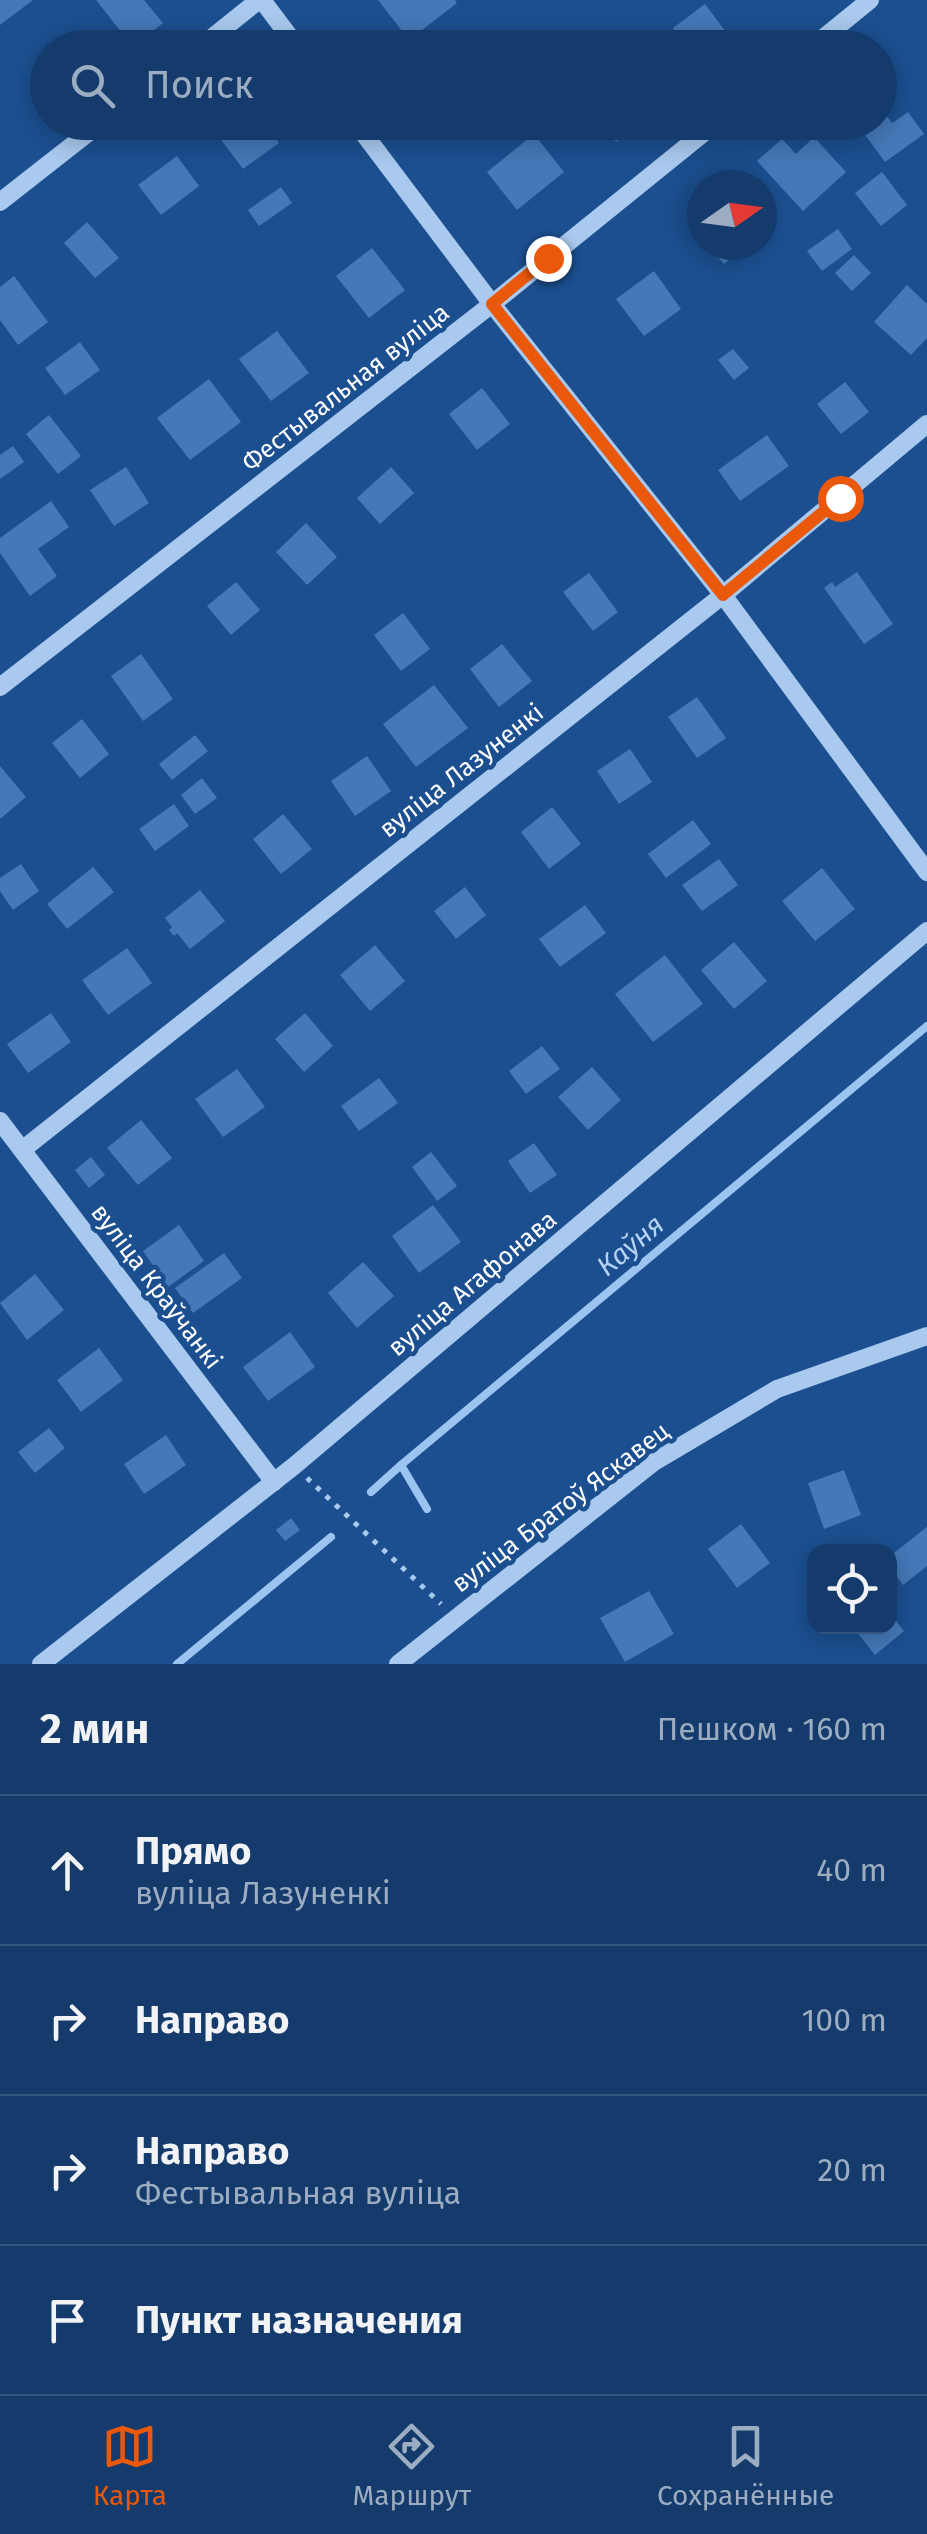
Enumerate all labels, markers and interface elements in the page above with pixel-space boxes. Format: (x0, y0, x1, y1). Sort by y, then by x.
search box (30, 30, 897, 140)
icon: search (65, 58, 120, 113)
text: Поиск (145, 62, 254, 108)
north arrow (687, 170, 777, 260)
route end (526, 236, 572, 282)
street label: Фестывальная вуліца (236, 298, 455, 478)
route start (818, 476, 864, 522)
street label: вуліца Лазуненкі (374, 697, 550, 844)
street label: вуліца Краўчанкі (84, 1198, 228, 1375)
street label: вуліца Агафонава (382, 1205, 563, 1363)
water label: Каўня (590, 1208, 671, 1283)
street label: вуліца Братоў Яскавец (446, 1416, 675, 1599)
map controls (807, 1544, 897, 1634)
button: locate (807, 1544, 897, 1634)
text: 2 мин (40, 1704, 149, 1754)
text: Пешком · 160 m (657, 1710, 887, 1748)
text: Прямо (135, 1828, 251, 1874)
icon: ahead (40, 1843, 95, 1898)
text: 40 m (816, 1851, 887, 1889)
text: вуліца Лазуненкі (135, 1874, 391, 1912)
icon: right (40, 1993, 95, 2048)
text: Направо (135, 1997, 289, 2043)
text: 100 m (802, 2001, 887, 2039)
text: Направо (135, 2128, 289, 2174)
icon: right (40, 2143, 95, 2198)
text: 20 m (817, 2151, 887, 2189)
text: Фестывальная вуліца (135, 2174, 461, 2212)
icon: arrive (40, 2293, 95, 2348)
text: Пункт назначения (135, 2297, 463, 2343)
tab: Карта (93, 2419, 167, 2512)
tab: Маршрут (353, 2419, 471, 2512)
tab: Сохранённые (657, 2419, 834, 2512)

